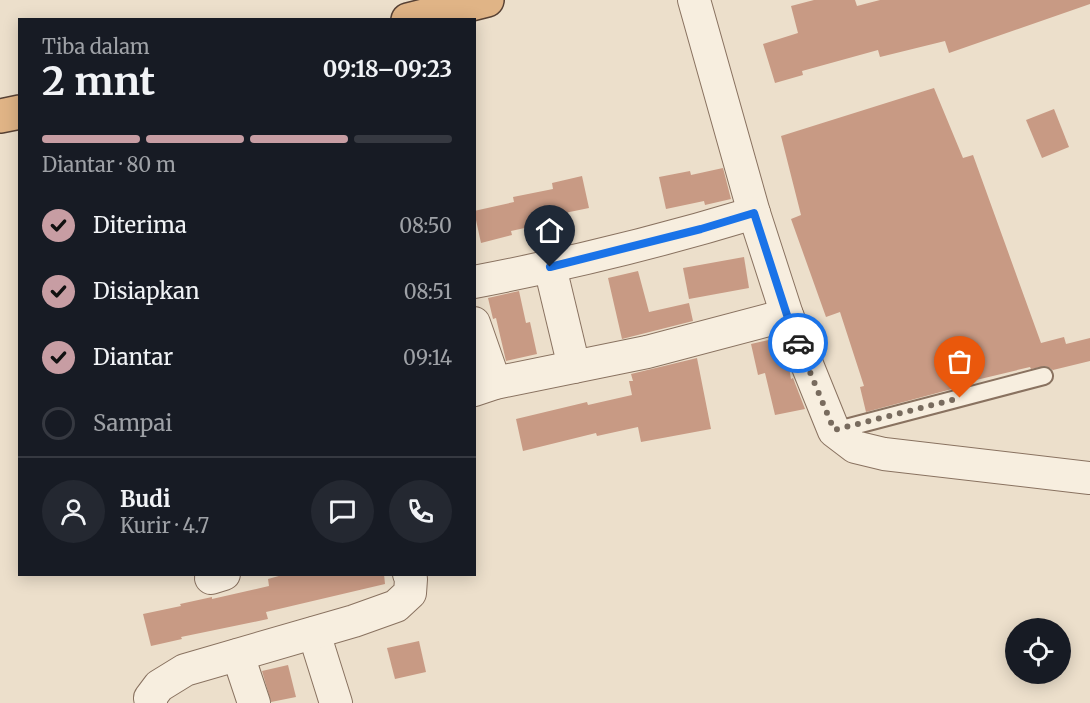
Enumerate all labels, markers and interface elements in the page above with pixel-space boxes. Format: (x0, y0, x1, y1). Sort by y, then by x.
text: Tiba dalam (42, 34, 150, 59)
text: 09:18–09:23 (323, 55, 452, 83)
text: 2 mnt (42, 57, 155, 106)
text: Diantar · 80 m (42, 152, 176, 177)
pin (524, 205, 575, 267)
icon: check (42, 209, 75, 242)
text: Diterima (93, 211, 187, 239)
text: 08:50 (399, 213, 452, 238)
icon: home (533, 214, 566, 247)
icon: check (42, 275, 75, 308)
text: Disiapkan (93, 277, 199, 305)
text: 08:51 (404, 279, 452, 304)
courier (768, 313, 828, 373)
icon: car (782, 327, 815, 360)
pin (934, 336, 985, 398)
icon: check (42, 341, 75, 374)
text: Diantar (93, 343, 173, 371)
text: 09:14 (403, 345, 452, 370)
icon: bag (943, 345, 976, 378)
text: Sampai (93, 409, 172, 437)
button: person (42, 480, 105, 543)
button: chat (311, 480, 374, 543)
button: phone (389, 480, 452, 543)
text: Budi (120, 485, 170, 513)
text: Kurir · 4.7 (120, 513, 209, 538)
map controls (1005, 618, 1071, 684)
button: locate (1005, 618, 1071, 684)

